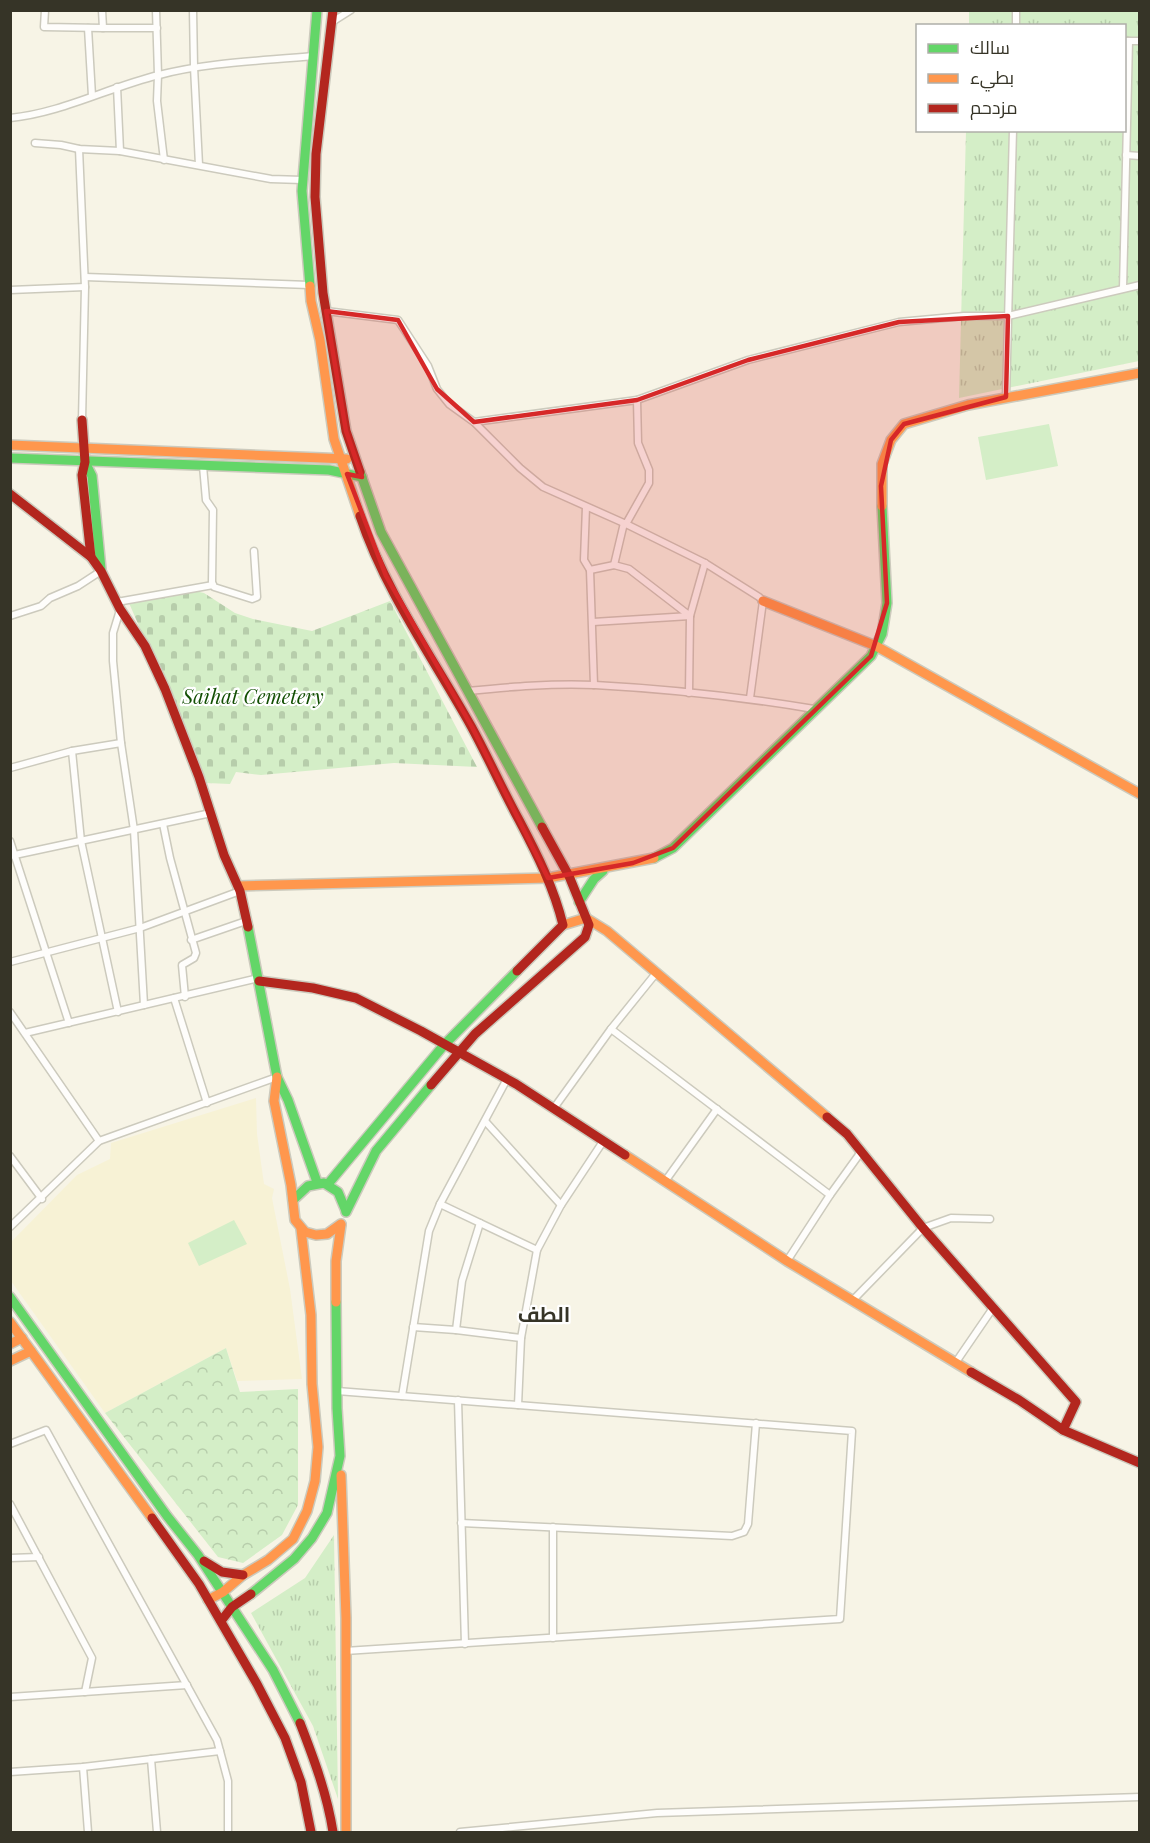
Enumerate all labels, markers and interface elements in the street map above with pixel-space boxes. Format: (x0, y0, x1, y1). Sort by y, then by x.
legend (916, 24, 1126, 132)
text: سالك (970, 35, 1010, 59)
text: بطيء (970, 65, 1014, 92)
text: مزدحم (970, 95, 1018, 120)
park label: Saihat Cemetery (181, 682, 324, 709)
district label: الطف (518, 1299, 570, 1327)

